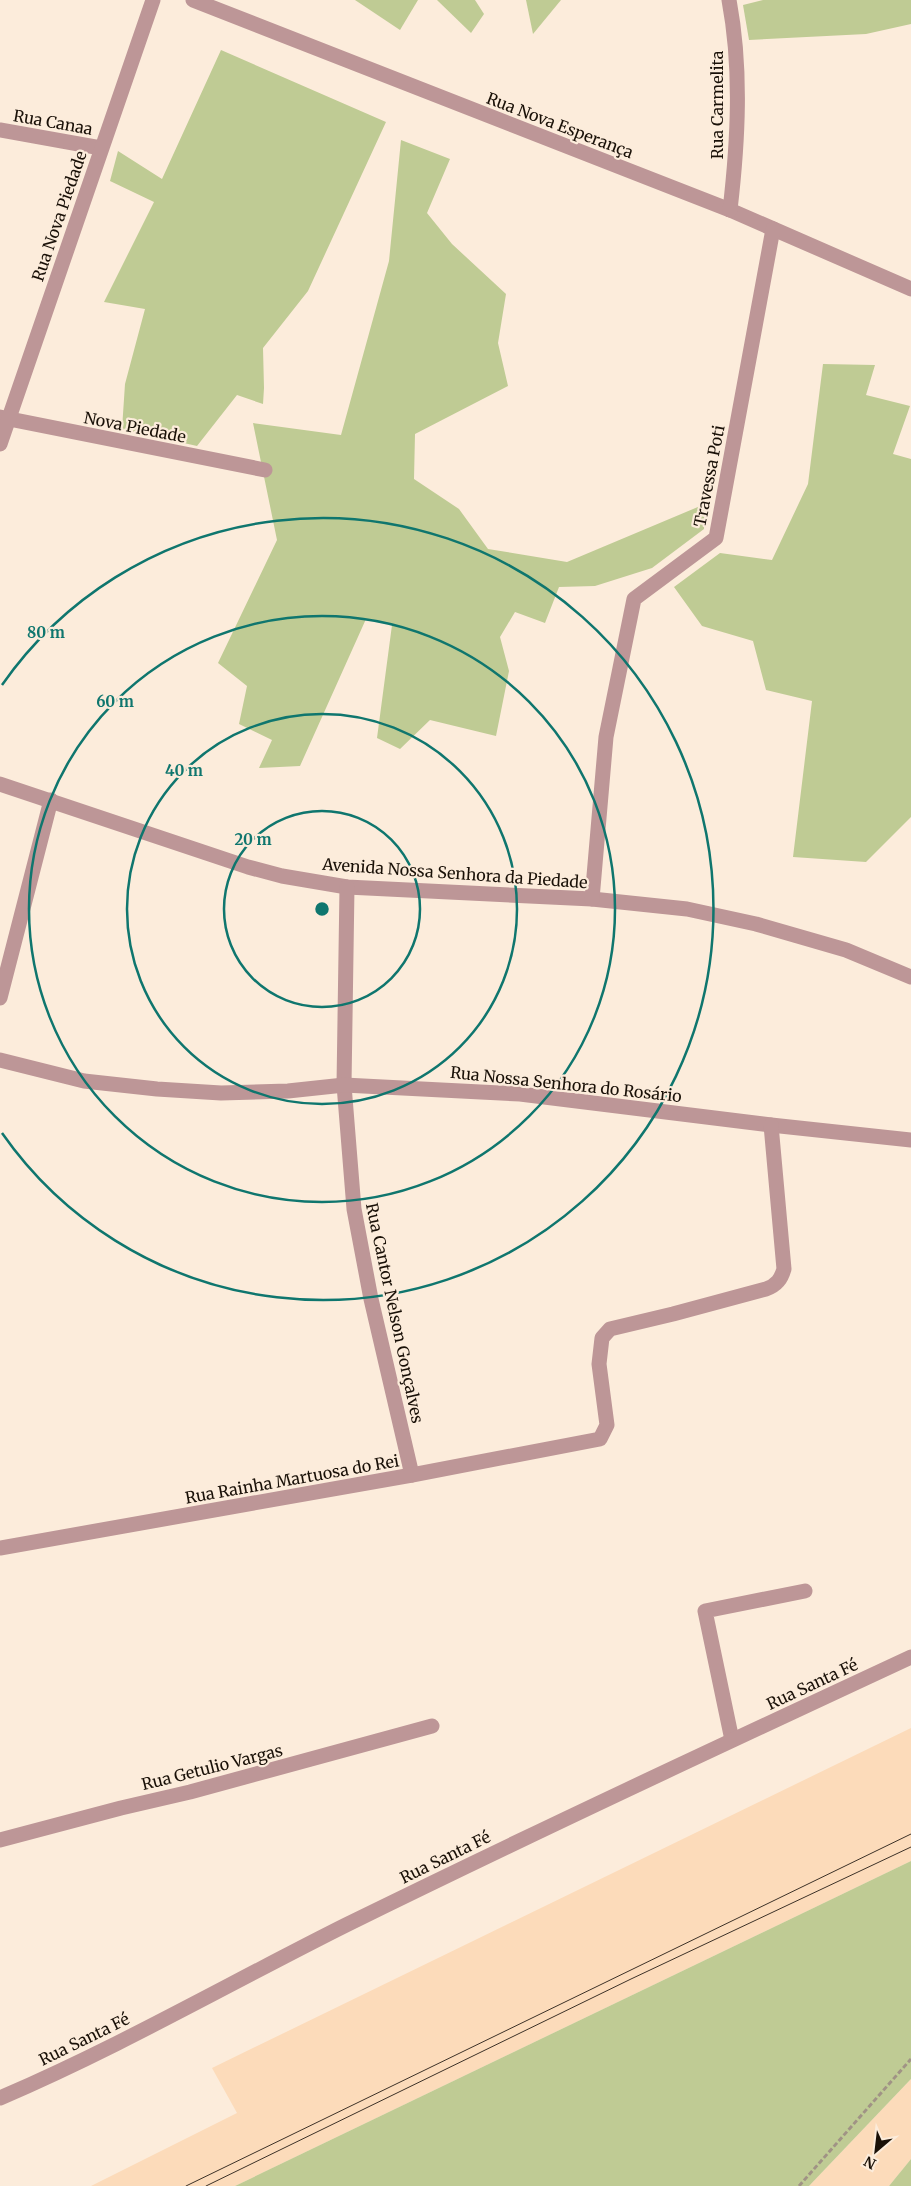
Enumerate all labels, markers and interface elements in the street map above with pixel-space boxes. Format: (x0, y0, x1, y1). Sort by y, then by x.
street label: Rua Carmelita (707, 50, 727, 159)
street label: Rua Nova Esperança (484, 88, 637, 162)
street label: Rua Canaa (12, 105, 95, 139)
street label: Rua Nova Piedade (27, 148, 91, 284)
street label: Nova Piedade (82, 407, 188, 447)
street label: Travessa Poti (689, 423, 729, 529)
text: 80 m (27, 623, 65, 642)
text: 60 m (96, 692, 134, 711)
text: 40 m (165, 761, 203, 780)
text: 20 m (234, 830, 272, 849)
street label: Avenida Nossa Senhora da Piedade (321, 854, 588, 892)
centre of rings (313, 900, 331, 918)
street label: Rua Nossa Senhora do Rosário (449, 1062, 683, 1106)
street label: Rua Cantor Nelson Gonçalves (362, 1201, 428, 1425)
street label: Rua Rainha Martuosa do Rei (183, 1450, 401, 1508)
street label: Rua Santa Fé (763, 1654, 861, 1714)
street label: Rua Getulio Vargas (139, 1740, 285, 1794)
street label: Rua Santa Fé (396, 1826, 494, 1888)
street label: Rua Santa Fé (35, 2008, 133, 2070)
north arrow (851, 2126, 901, 2176)
text: N (861, 2152, 879, 2173)

